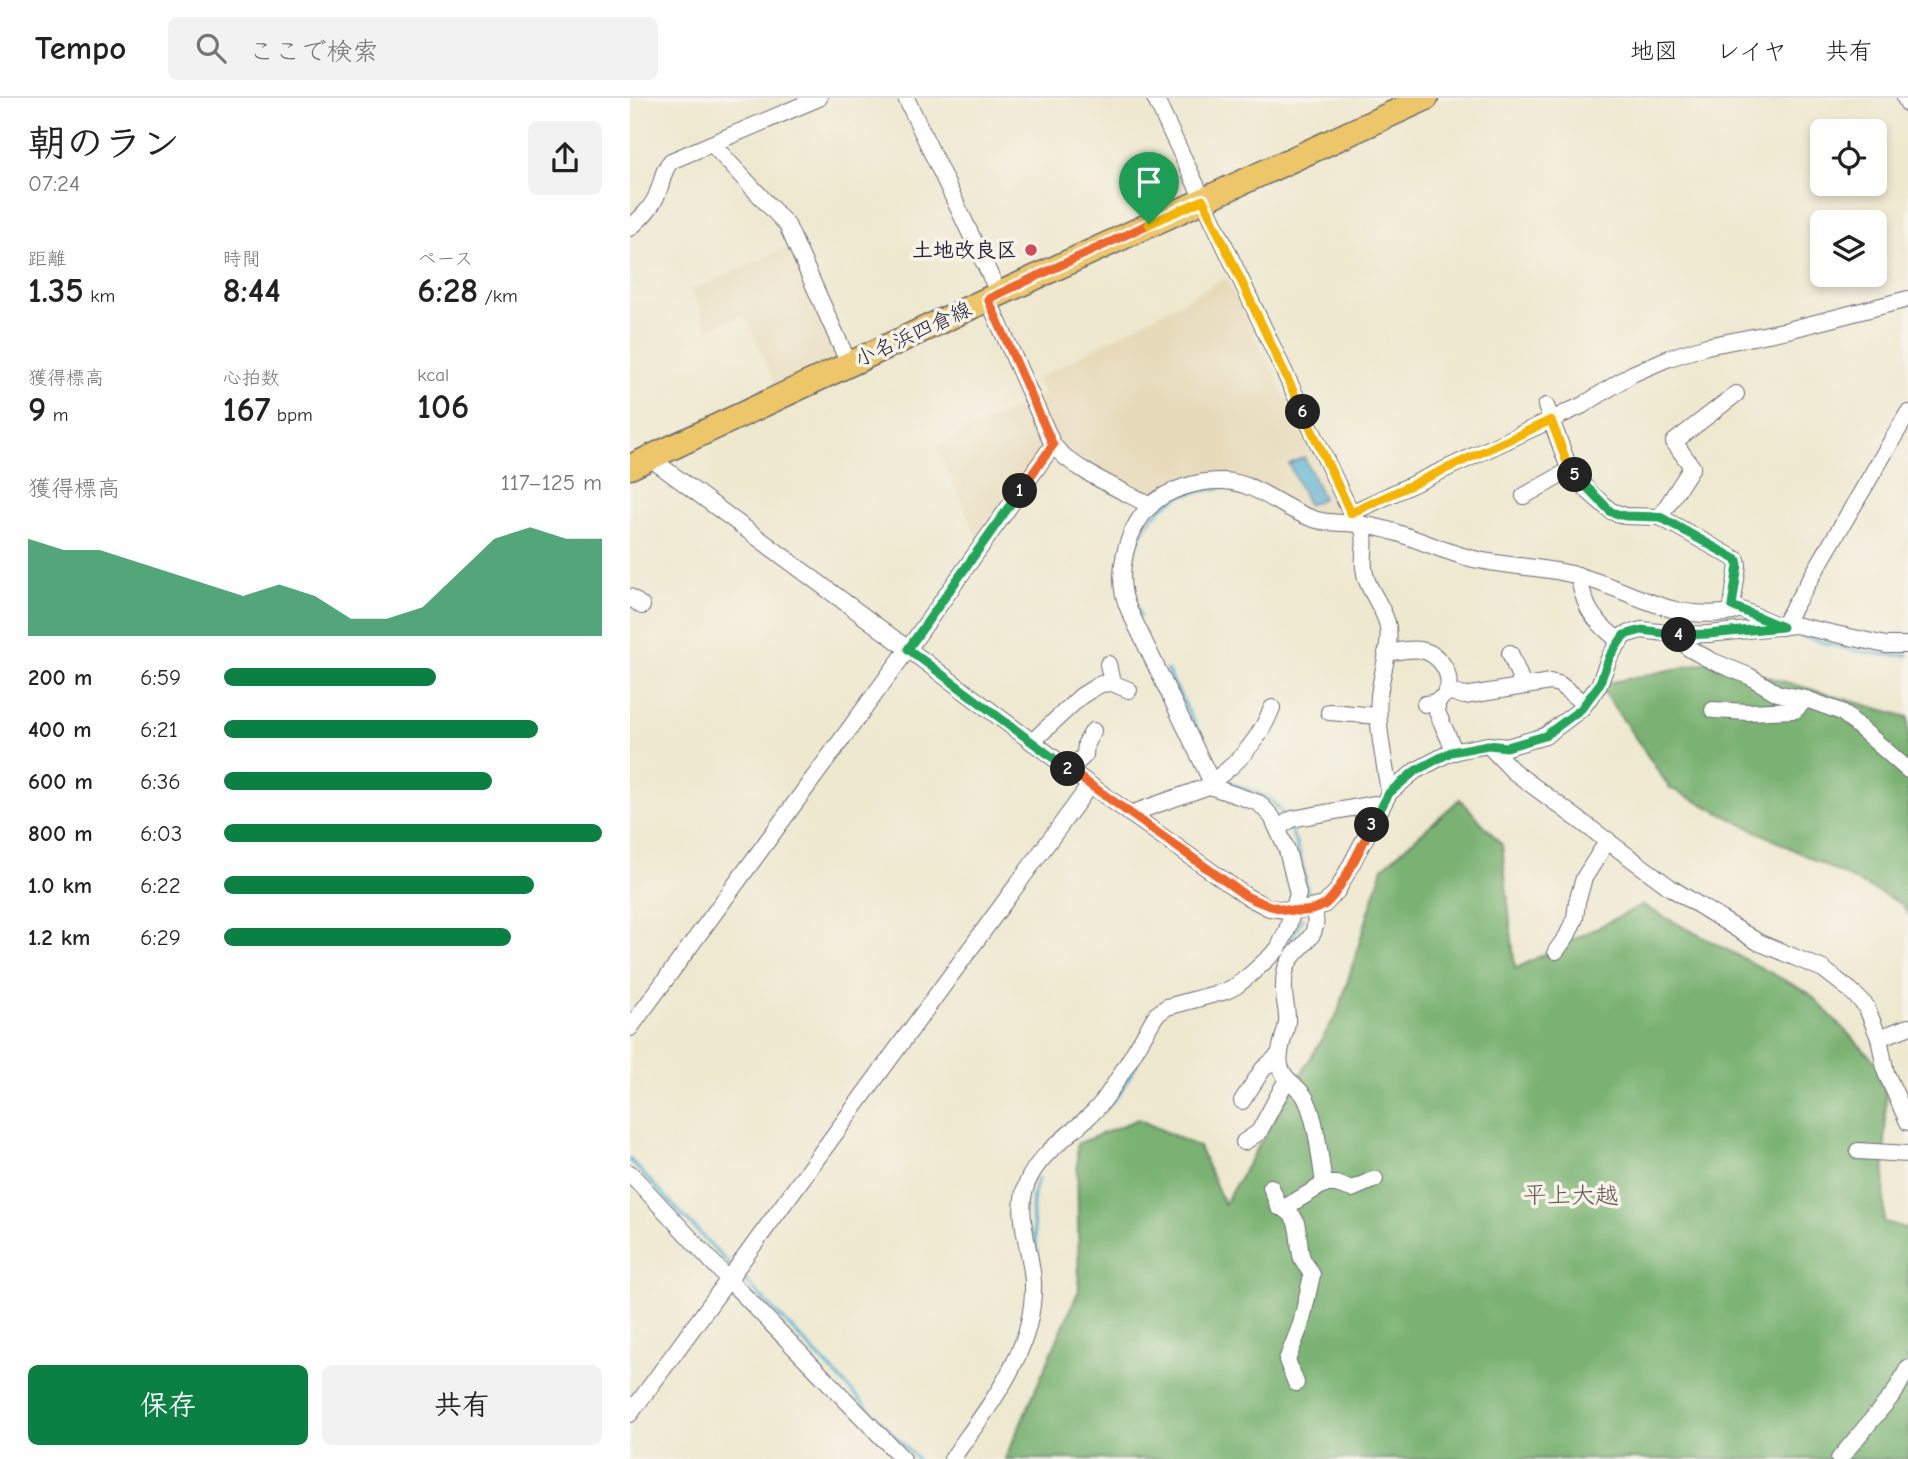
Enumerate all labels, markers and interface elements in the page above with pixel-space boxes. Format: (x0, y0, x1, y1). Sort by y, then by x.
search box (168, 17, 658, 80)
text: Tempo (35, 29, 126, 67)
icon: search (192, 29, 230, 67)
text: ここで検索 (248, 37, 378, 67)
text: 地図 (1630, 37, 1678, 65)
text: レイヤ (1716, 37, 1787, 65)
text: 共有 (1825, 37, 1873, 65)
map controls (1810, 119, 1887, 287)
button: locate (1810, 119, 1887, 196)
button: share (528, 121, 602, 195)
text: 朝のラン (28, 122, 180, 166)
pin (1119, 152, 1179, 224)
icon: arrive (1130, 163, 1168, 201)
text: 07:24 (28, 170, 80, 197)
button: layers (1810, 210, 1887, 287)
place label: 土地改良区 (912, 238, 1017, 262)
marker: 土地改良区 (1023, 242, 1039, 258)
text: 距離 (28, 248, 66, 270)
text: 時間 (223, 248, 261, 270)
text: ペース (417, 248, 473, 270)
text: 1.35 (28, 270, 84, 311)
text: 8:44 (223, 270, 281, 311)
text: 6:28 (417, 270, 478, 311)
text: km (84, 285, 115, 307)
text: /km (478, 285, 518, 307)
street label: 小名浜四倉線 (851, 296, 975, 372)
text: kcal (417, 364, 449, 386)
text: 獲得標高 (28, 367, 104, 389)
text: 心拍数 (223, 367, 280, 389)
text: 106 (417, 386, 469, 427)
text: 9 (28, 389, 46, 430)
text: 167 (223, 389, 270, 430)
pin: 6 (1286, 394, 1320, 430)
text: 6 (1298, 400, 1307, 422)
text: m (46, 404, 68, 426)
text: bpm (270, 404, 313, 426)
pin: 5 (1558, 458, 1592, 492)
text: 5 (1569, 463, 1580, 485)
text: 117–125 m (501, 469, 602, 496)
pin: 1 (1002, 474, 1038, 508)
text: 獲得標高 (28, 475, 120, 502)
text: 1 (1016, 479, 1023, 501)
pin: 4 (1662, 618, 1696, 652)
text: 4 (1674, 623, 1683, 645)
text: 200 m (28, 664, 92, 691)
text: 6:59 (140, 664, 181, 691)
text: 400 m (28, 716, 92, 743)
text: 6:21 (140, 716, 178, 743)
pin: 2 (1050, 752, 1086, 786)
text: 2 (1063, 757, 1072, 779)
text: 600 m (28, 768, 93, 795)
text: 6:36 (140, 768, 181, 795)
pin: 3 (1354, 808, 1390, 842)
text: 3 (1367, 813, 1376, 835)
text: 800 m (28, 820, 93, 847)
text: 6:03 (140, 820, 182, 847)
text: 1.0 km (28, 872, 92, 899)
text: 6:22 (140, 872, 181, 899)
text: 1.2 km (28, 924, 90, 951)
text: 6:29 (140, 924, 181, 951)
district label: 平上大越 (1523, 1181, 1619, 1209)
button: 保存 (28, 1365, 308, 1445)
button: 共有 (322, 1365, 602, 1445)

